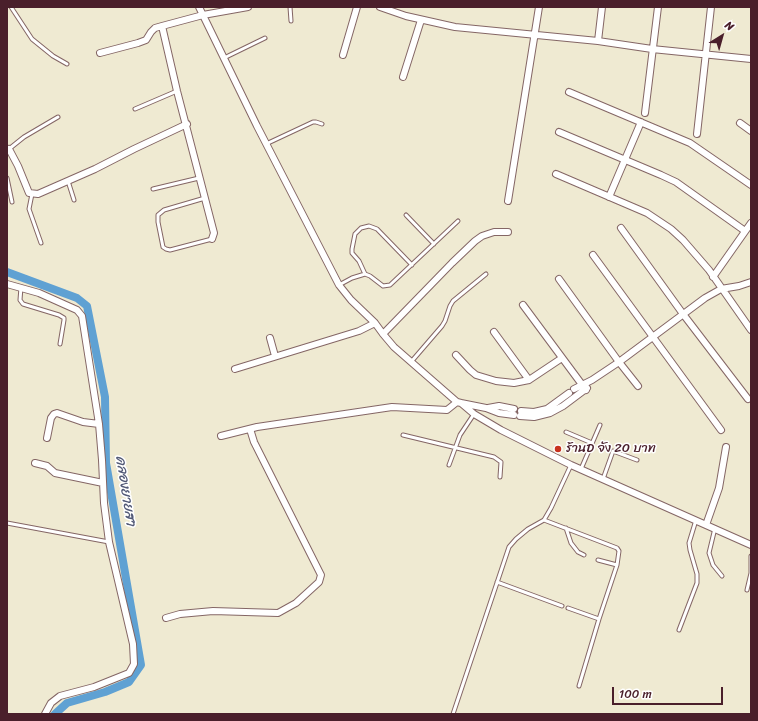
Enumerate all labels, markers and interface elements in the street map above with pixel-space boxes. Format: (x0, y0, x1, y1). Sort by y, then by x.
north arrow (702, 16, 742, 56)
text: N (721, 16, 738, 36)
place label: ร้านD จัง 20 บาท (566, 441, 656, 457)
marker: ร้านD จัง 20 บาท (553, 444, 563, 454)
water label: คลองยายสา (111, 455, 139, 527)
scale bar (614, 679, 725, 705)
text: 100 m (619, 683, 652, 705)

